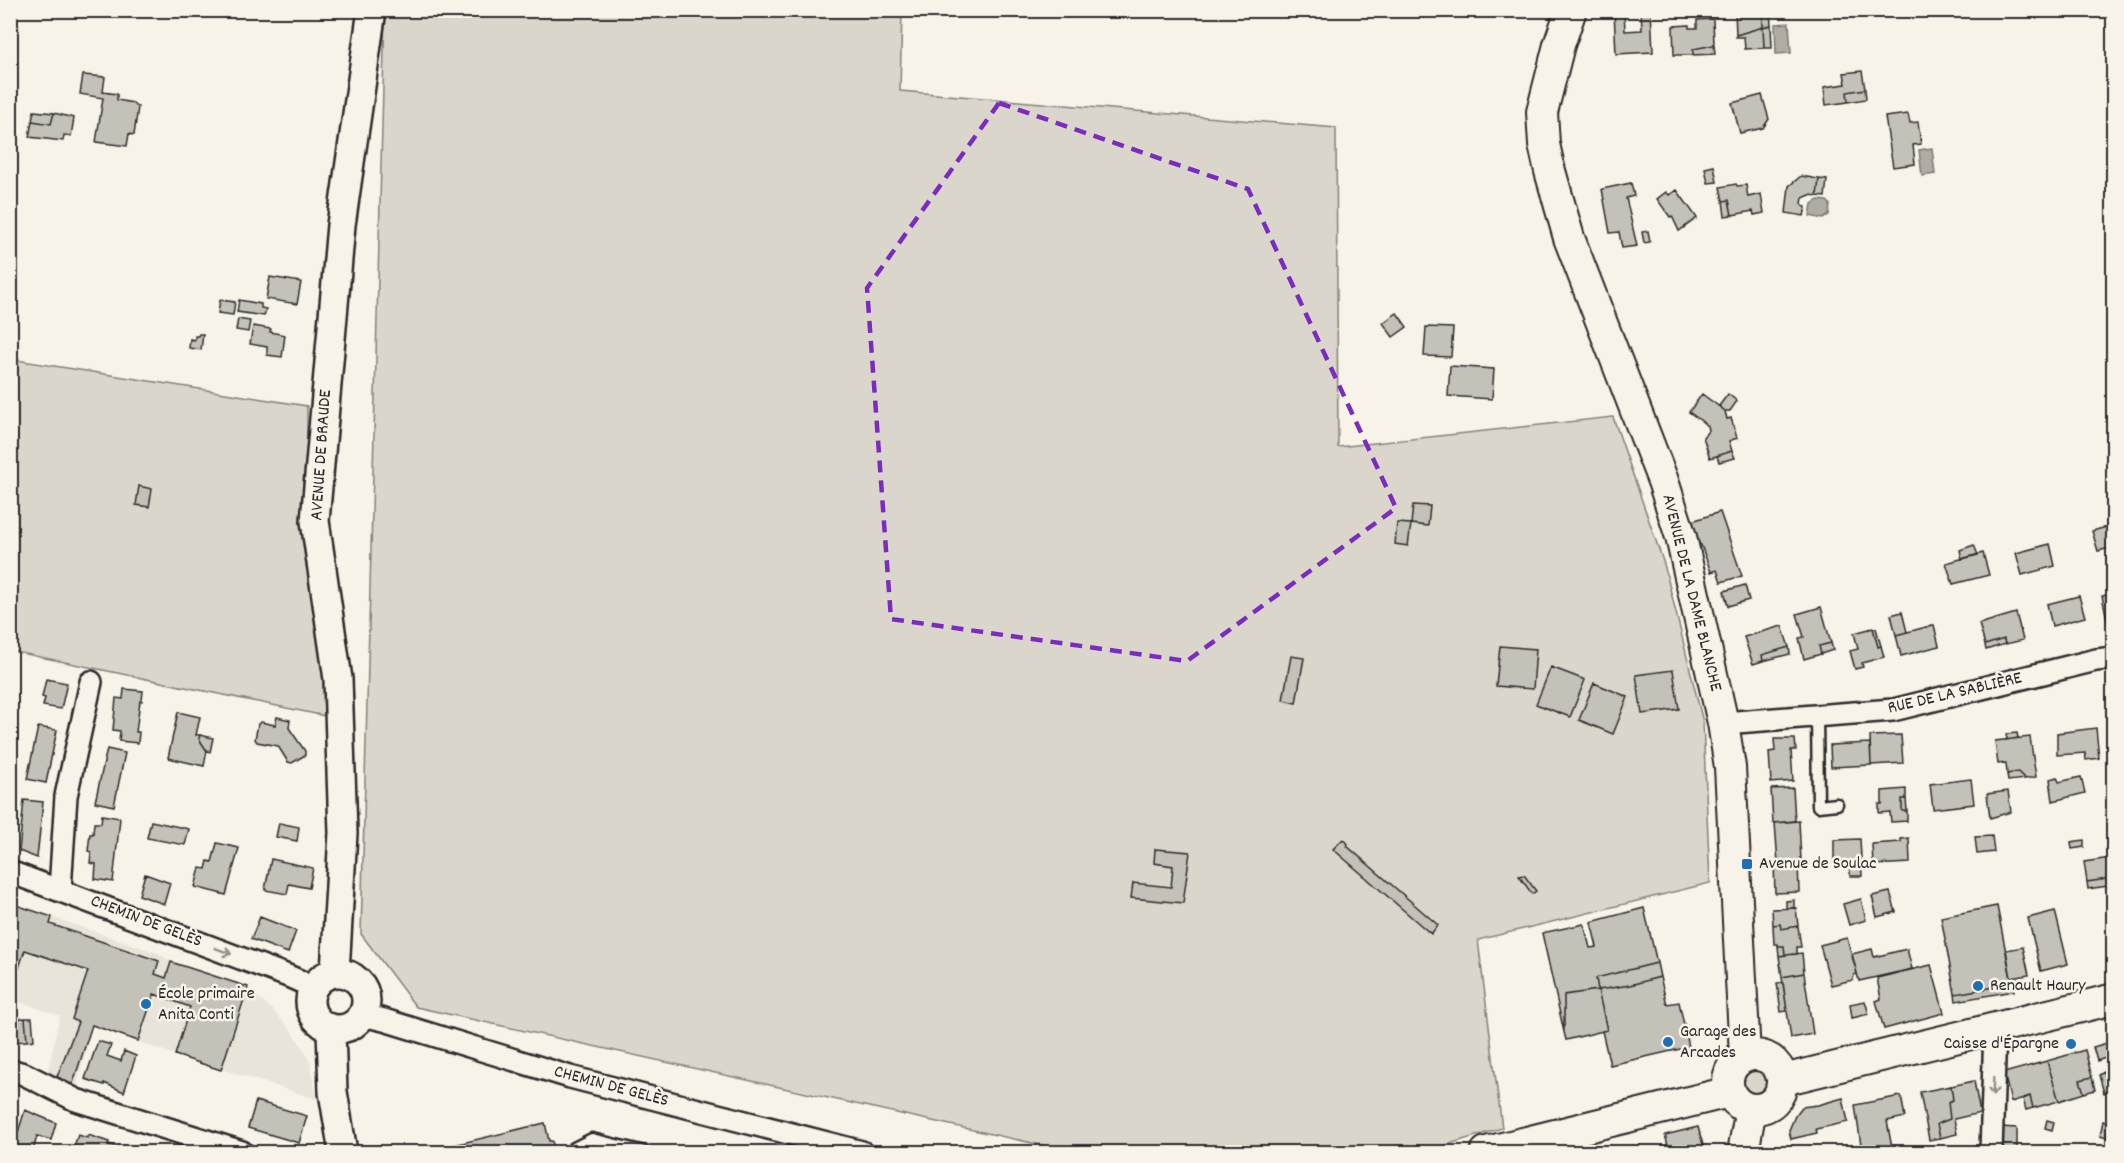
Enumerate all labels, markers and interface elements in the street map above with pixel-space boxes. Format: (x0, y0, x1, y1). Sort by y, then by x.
street label: AVENUE DE BRAUDE (305, 389, 339, 521)
street label: AVENUE DE LA DAME BLANCHE (1654, 492, 1728, 694)
street label: RUE DE LA SABLIÈRE (1885, 666, 2025, 722)
place label: Avenue de Soulac (1759, 852, 1877, 877)
marker: Avenue de Soulac (1740, 857, 1754, 871)
street label: CHEMIN DE GELÈS (87, 889, 205, 955)
one-way arrow (213, 947, 232, 958)
place label: Renault Haury (1990, 974, 2086, 999)
marker: Renault Haury (1971, 979, 1985, 993)
place label: École primaire Anita Conti (158, 982, 255, 1028)
marker: École primaire Anita Conti (139, 997, 153, 1011)
place label: Garage des Arcades (1680, 1020, 1757, 1066)
place label: Caisse d'Épargne (1943, 1032, 2059, 1057)
marker: Garage des Arcades (1661, 1035, 1675, 1049)
marker: Caisse d'Épargne (2064, 1037, 2078, 1051)
street label: CHEMIN DE GELÈS (551, 1060, 671, 1114)
one-way arrow (1988, 1077, 1999, 1097)

